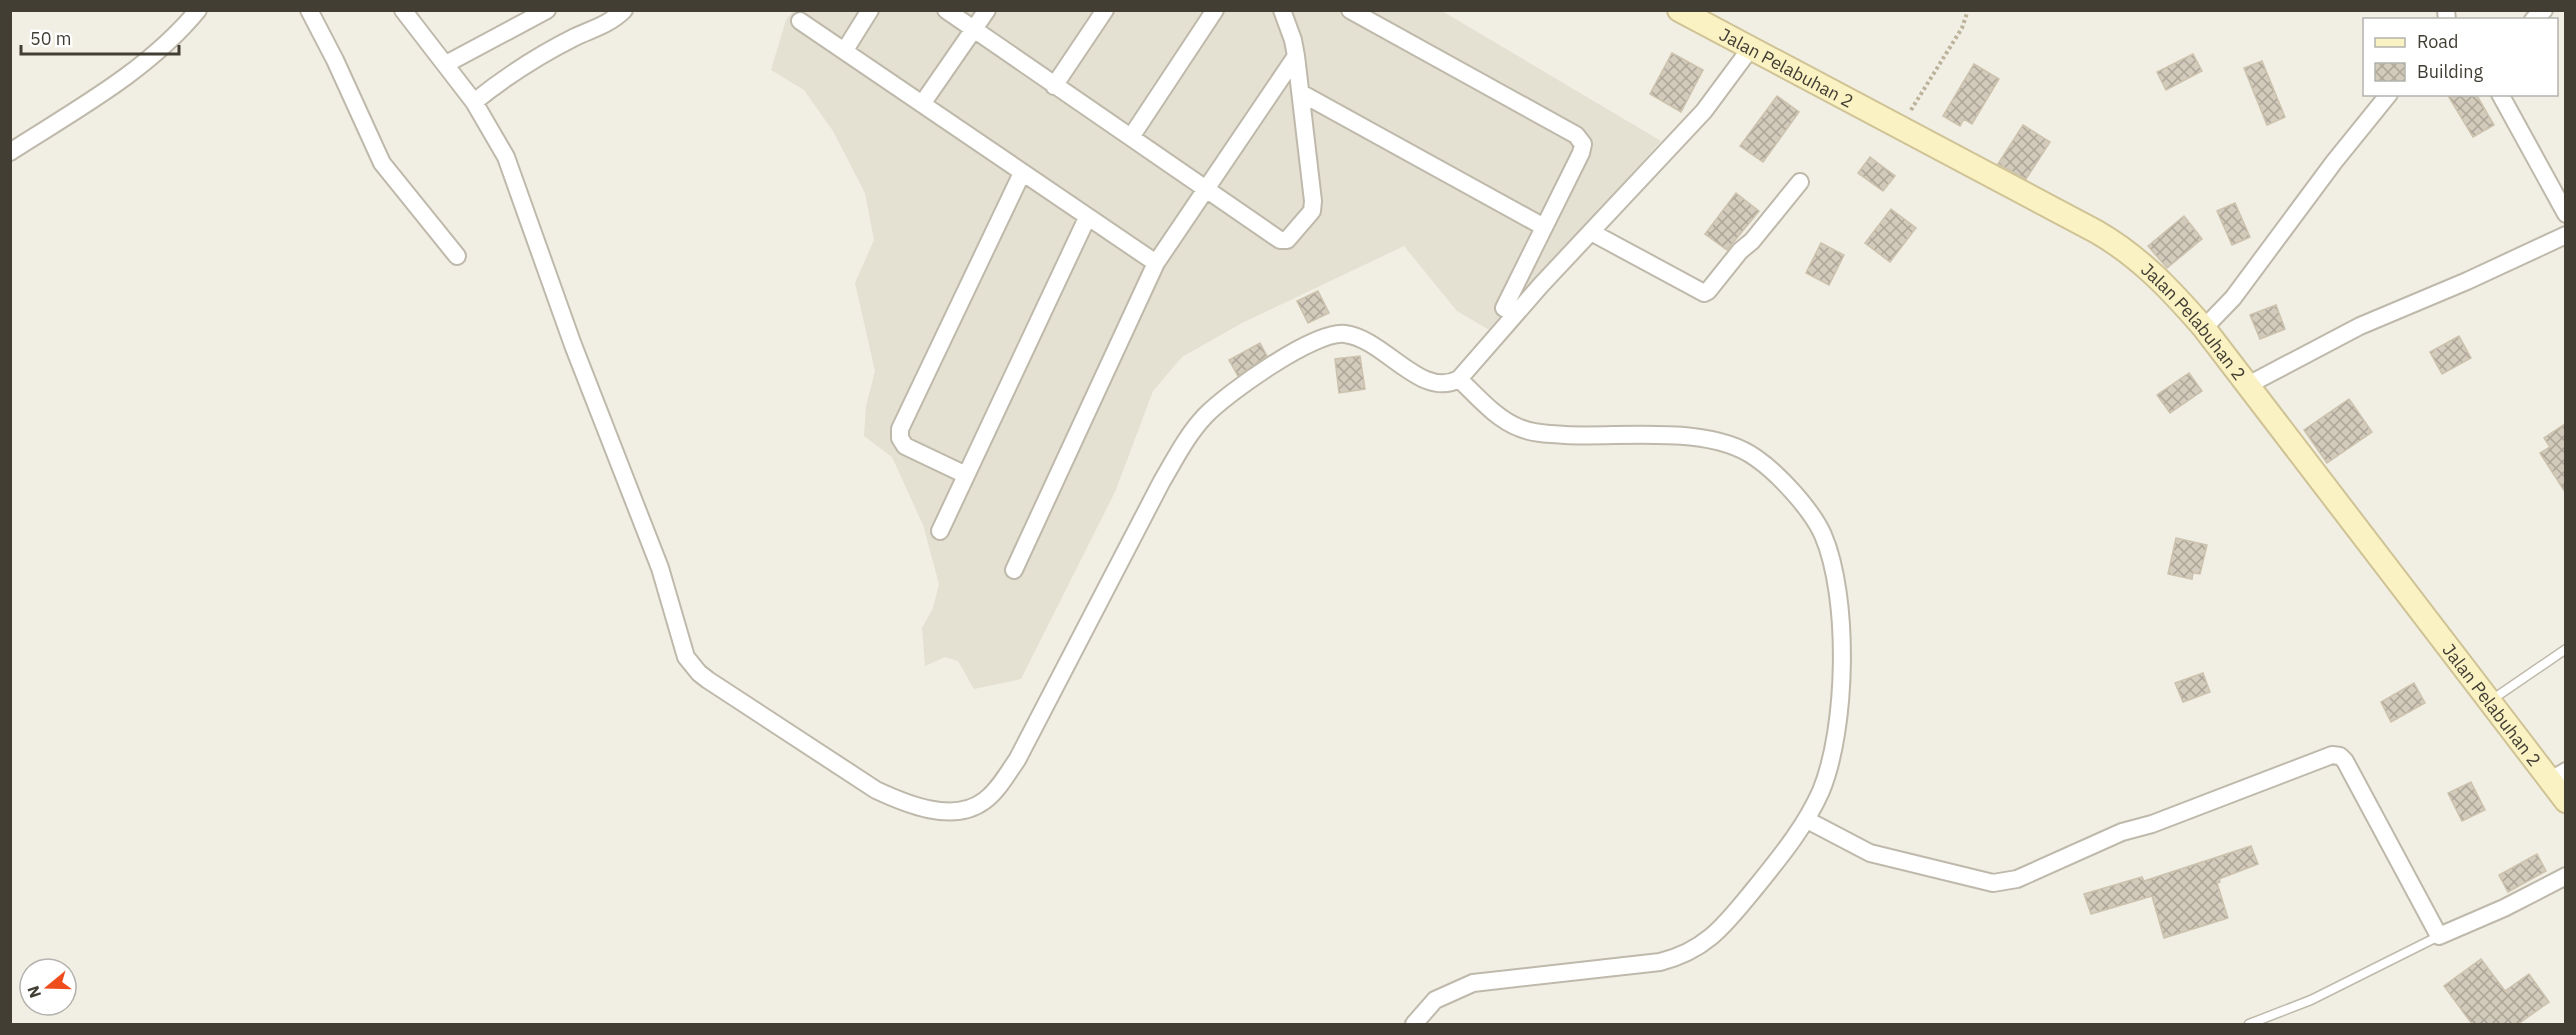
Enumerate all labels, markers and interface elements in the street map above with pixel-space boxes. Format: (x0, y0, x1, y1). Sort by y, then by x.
scale bar (21, 18, 178, 56)
legend (2363, 18, 2558, 96)
street label: Jalan Pelabuhan 2 (1716, 22, 1858, 112)
text: 50 m (30, 27, 72, 50)
text: Road (2417, 30, 2458, 53)
text: Building (2417, 60, 2484, 83)
street label: Jalan Pelabuhan 2 (2137, 258, 2251, 385)
street label: Jalan Pelabuhan 2 (2438, 639, 2547, 771)
north arrow (18, 957, 78, 1017)
text: N (22, 983, 45, 1001)

